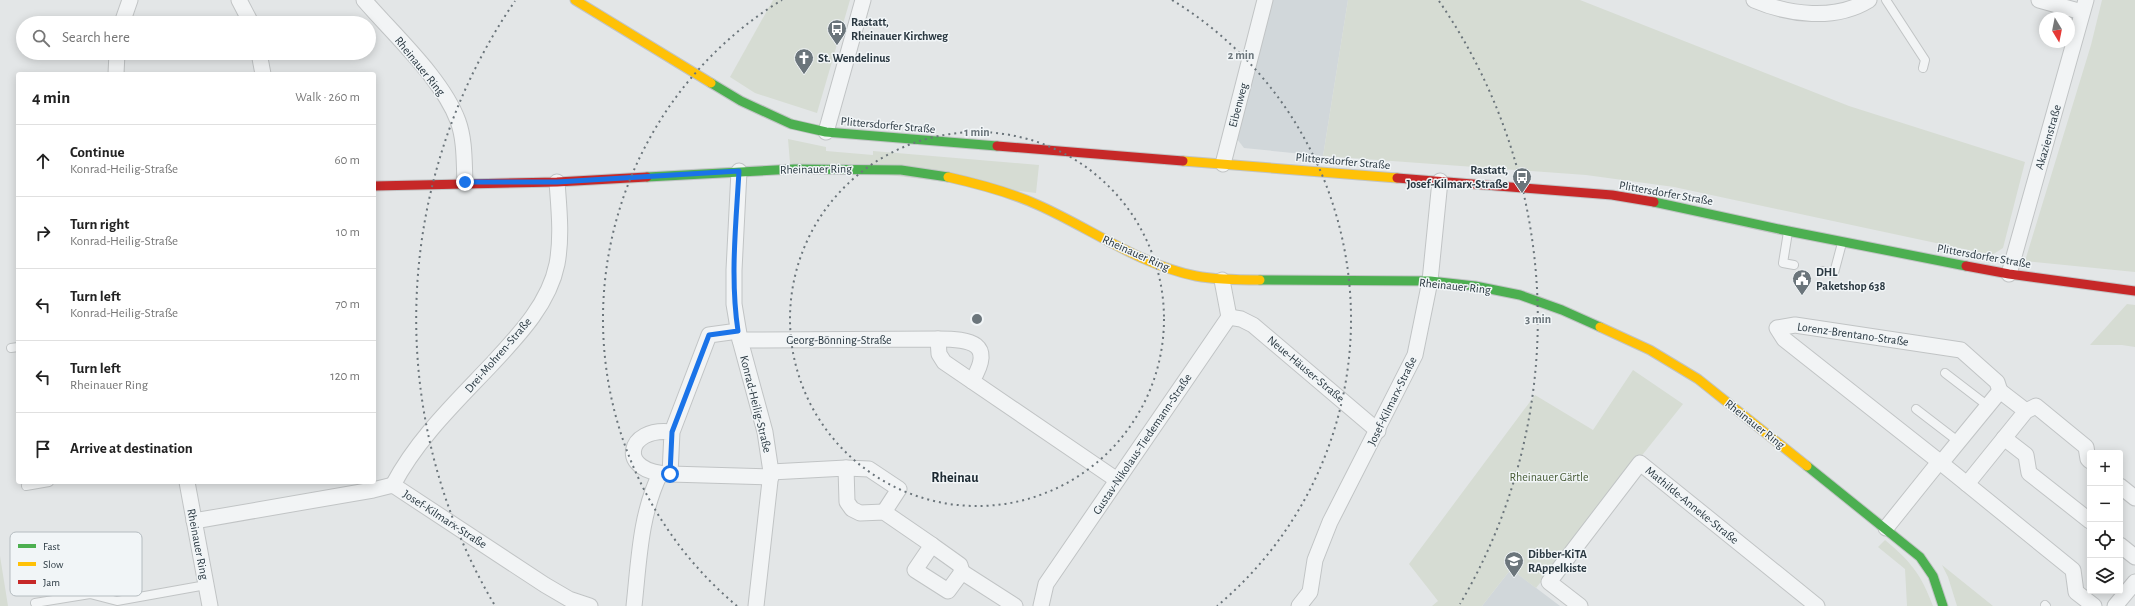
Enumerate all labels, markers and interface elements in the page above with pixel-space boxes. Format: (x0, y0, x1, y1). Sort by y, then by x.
north arrow (2039, 12, 2075, 48)
search box (16, 16, 376, 60)
place label: Rastatt, Rheinauer Kirchweg (851, 16, 949, 42)
bus stop icon: Rastatt, Rheinauer Kirchweg (826, 18, 848, 46)
icon: search (30, 27, 52, 49)
text: Search here (62, 30, 130, 45)
street label: Rheinauer Ring (393, 34, 447, 98)
church icon: St. Wendelinus (793, 47, 815, 75)
text: 2 min (1228, 49, 1254, 61)
place label: St. Wendelinus (818, 52, 891, 64)
street label: Eibenweg (1226, 81, 1250, 129)
text: 4 min (32, 89, 70, 106)
text: Walk · 260 m (295, 91, 360, 104)
street label: Akazienstraße (2033, 103, 2063, 171)
street label: Plittersdorfer Straße (840, 115, 936, 135)
text: 1 min (964, 126, 990, 138)
text: Continue (70, 145, 125, 160)
icon: ahead (32, 150, 54, 172)
street label: Plittersdorfer Straße (1295, 151, 1391, 171)
text: 60 m (334, 154, 360, 167)
street label: Rheinauer Ring (780, 162, 852, 176)
text: Konrad-Heilig-Straße (70, 163, 178, 176)
place label: Rastatt, Josef-Kilmarx-Straße (1406, 164, 1508, 190)
bus stop icon: Rastatt, Josef-Kilmarx-Straße (1511, 166, 1533, 194)
route end (456, 173, 474, 191)
street label: Plittersdorfer Straße (1618, 179, 1714, 207)
text: Turn right (70, 217, 129, 232)
icon: right (32, 222, 54, 244)
text: 10 m (336, 226, 360, 239)
street label: Rheinauer Ring (1101, 233, 1171, 273)
text: Konrad-Heilig-Straße (70, 235, 178, 248)
street label: Plittersdorfer Straße (1936, 242, 2032, 270)
place label: DHL Paketshop 638 (1816, 266, 1886, 292)
public building icon: DHL Paketshop 638 (1791, 268, 1813, 296)
street label: Rheinauer Ring (1419, 276, 1492, 296)
text: Turn left (70, 289, 121, 304)
icon: left (32, 294, 54, 316)
text: 70 m (335, 298, 360, 311)
text: Konrad-Heilig-Straße (70, 307, 178, 320)
centre of rings (970, 312, 984, 326)
text: 3 min (1525, 313, 1551, 325)
street label: Drei-Mohren-Straße (462, 315, 534, 395)
street label: Lorenz-Brentano-Straße (1797, 320, 1909, 348)
street label: Neue-Häuser-Straße (1265, 333, 1347, 405)
street label: Georg-Bönning-Straße (786, 334, 892, 346)
street label: Konrad-Heilig-Straße (738, 354, 774, 454)
street label: Josef-Kilmarx-Straße (1365, 355, 1419, 447)
text: Turn left (70, 361, 121, 376)
icon: left (32, 366, 54, 388)
text: 120 m (330, 370, 360, 383)
street label: Gustav-Nikolaus-Tiedemann-Straße (1090, 371, 1194, 517)
text: Rheinauer Ring (70, 379, 148, 392)
street label: Rheinauer Ring (1723, 397, 1787, 451)
icon: arrive (32, 438, 54, 460)
text: Arrive at destination (70, 441, 193, 456)
map controls (2087, 450, 2123, 594)
button: + (2087, 450, 2123, 486)
street label: Mathilde-Anneke-Straße (1643, 464, 1741, 546)
route start (661, 465, 679, 483)
district label: Rheinau (931, 471, 979, 485)
park label: Rheinauer Gärtle (1509, 471, 1589, 483)
button: − (2087, 486, 2123, 522)
street label: Josef-Kilmarx-Straße (401, 488, 489, 550)
street label: Rheinauer Ring (185, 507, 211, 581)
button: locate (2087, 522, 2123, 558)
legend (10, 532, 142, 596)
text: Fast (43, 541, 61, 552)
place label: Dibber-KiTA RAppelkiste (1528, 548, 1588, 574)
school or university icon: Dibber-KiTA RAppelkiste (1503, 550, 1525, 578)
button: layers (2087, 558, 2123, 594)
text: Slow (43, 559, 64, 570)
text: Jam (43, 577, 60, 588)

